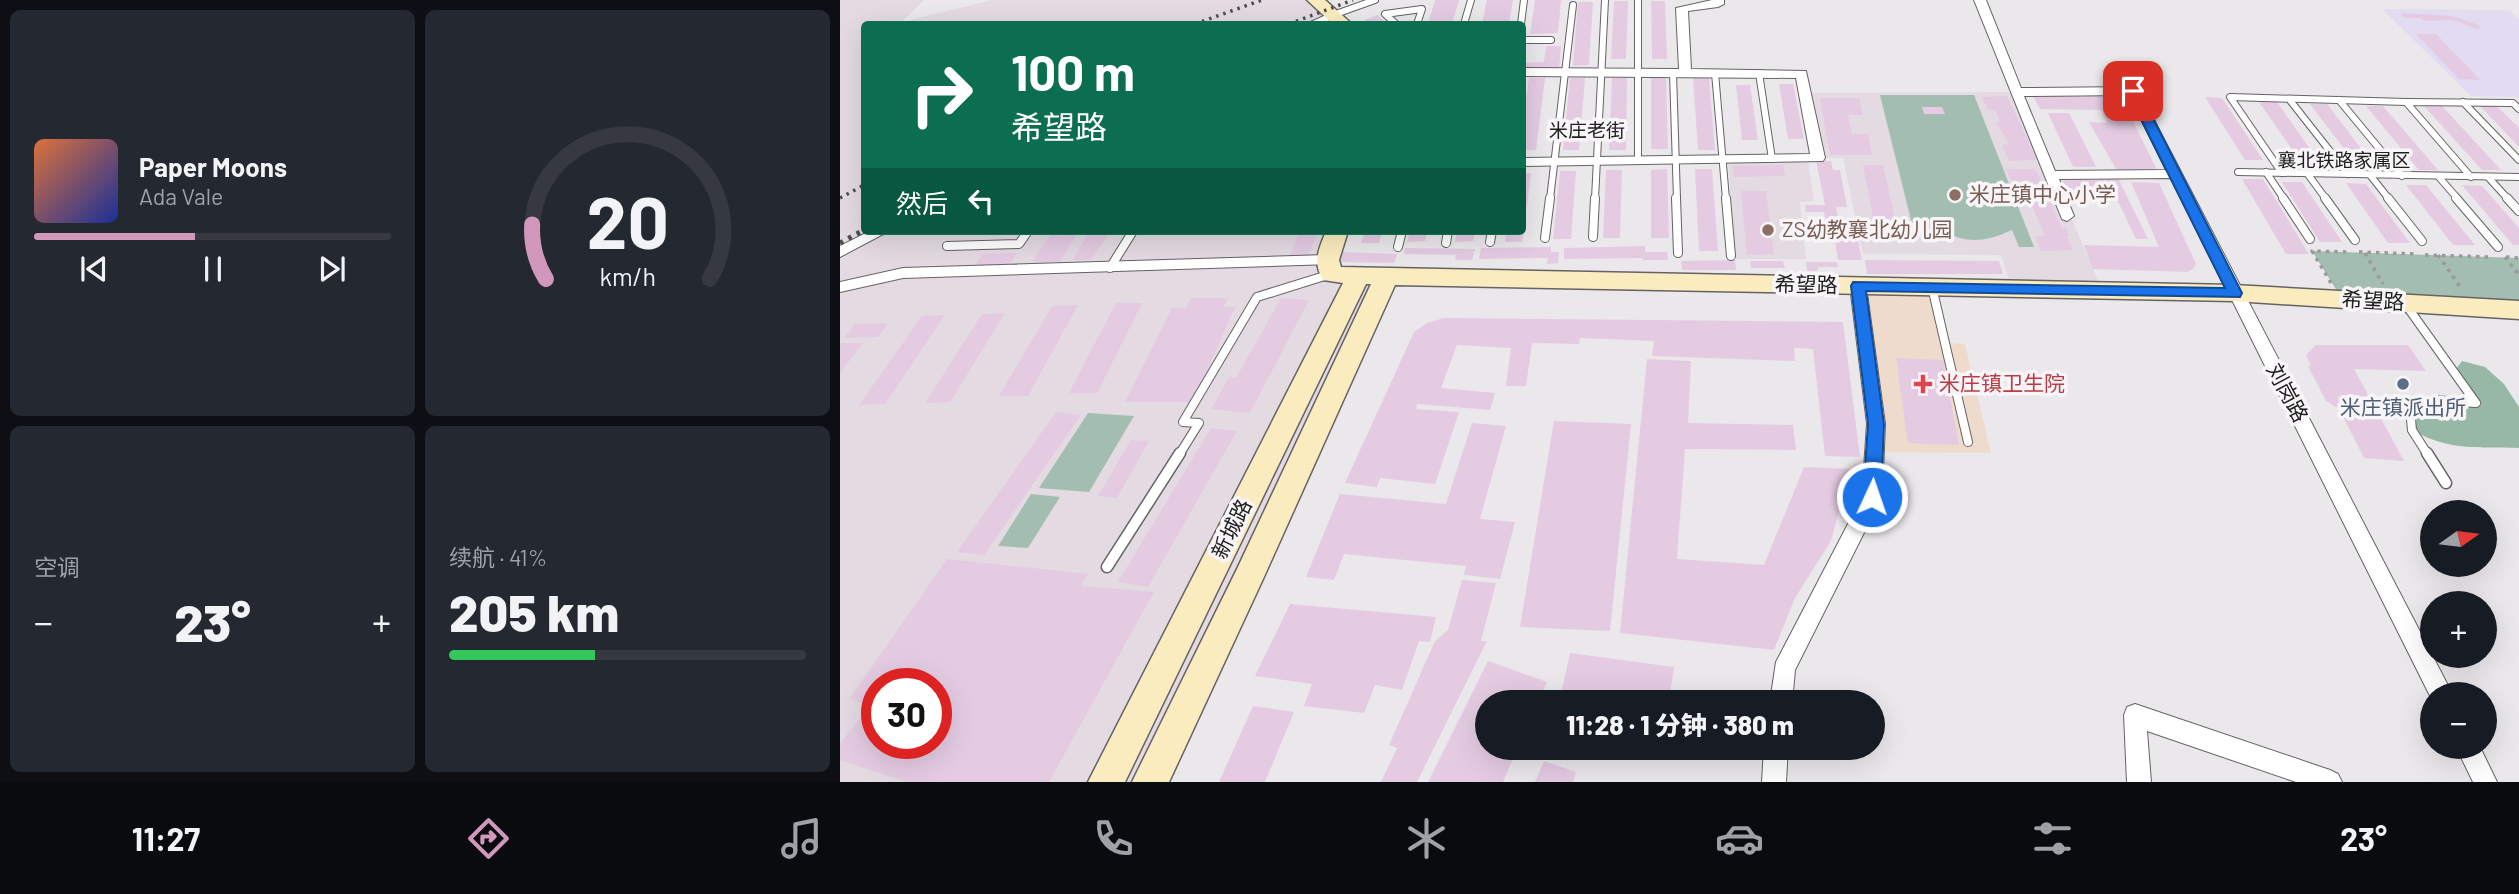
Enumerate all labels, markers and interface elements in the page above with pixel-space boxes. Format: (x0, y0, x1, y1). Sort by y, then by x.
text: 100 m (1011, 42, 1135, 101)
icon: right (896, 49, 987, 140)
pin (2103, 61, 2163, 121)
icon: arrive (2114, 72, 2152, 110)
text: 希望路 (1011, 107, 1107, 145)
district label: 米庄老街 (1549, 118, 1625, 141)
district label: 襄北铁路家属区 (2277, 148, 2411, 171)
text: Paper Moons (139, 151, 287, 182)
text: 20 (586, 177, 669, 265)
place label: 米庄镇中心小学 (1969, 181, 2116, 206)
text: Ada Vale (139, 182, 223, 210)
icon: left (962, 182, 1000, 220)
text: 然后 (896, 187, 948, 218)
marker: 米庄镇中心小学 (1947, 187, 1963, 203)
place label: ZS幼教襄北幼儿园 (1782, 216, 1953, 241)
marker: ZS幼教襄北幼儿园 (1760, 222, 1776, 238)
icon: previous (75, 250, 113, 288)
icon: pause (194, 250, 232, 288)
icon: next (313, 250, 351, 288)
text: km/h (599, 261, 656, 291)
street label: 希望路 (1774, 270, 1838, 297)
street label: 希望路 (2341, 285, 2405, 314)
street label: 刘岗路 (2262, 359, 2314, 426)
place label: 米庄镇卫生院 (1939, 370, 2065, 395)
marker: 米庄镇卫生院 (1913, 374, 1933, 394)
marker: 米庄镇派出所 (2395, 376, 2411, 392)
place label: 米庄镇派出所 (2340, 394, 2466, 419)
position arrow (1835, 460, 1909, 534)
street label: 新城路 (1206, 495, 1256, 562)
north arrow (2420, 500, 2497, 578)
map controls (2420, 500, 2497, 759)
text: 续航 · 41% (449, 543, 547, 571)
text: 空调 (34, 553, 80, 581)
text: 205 km (449, 580, 619, 642)
text: 23° (174, 590, 251, 652)
button: + (2420, 591, 2497, 668)
text: − (34, 598, 53, 644)
text: + (372, 598, 391, 644)
speed limit sign: 30 (861, 668, 952, 759)
button: − (2420, 682, 2497, 759)
text: 11:28 · 1 分钟 · 380 m (1566, 709, 1794, 740)
icon: directions (464, 814, 513, 863)
icon: music (777, 814, 826, 863)
icon: phone (1089, 814, 1138, 863)
icon: climate (1402, 814, 1451, 863)
icon: car (1715, 814, 1764, 863)
icon: filters (2028, 814, 2077, 863)
text: 11:27 (132, 819, 200, 857)
text: 23° (2340, 819, 2387, 857)

